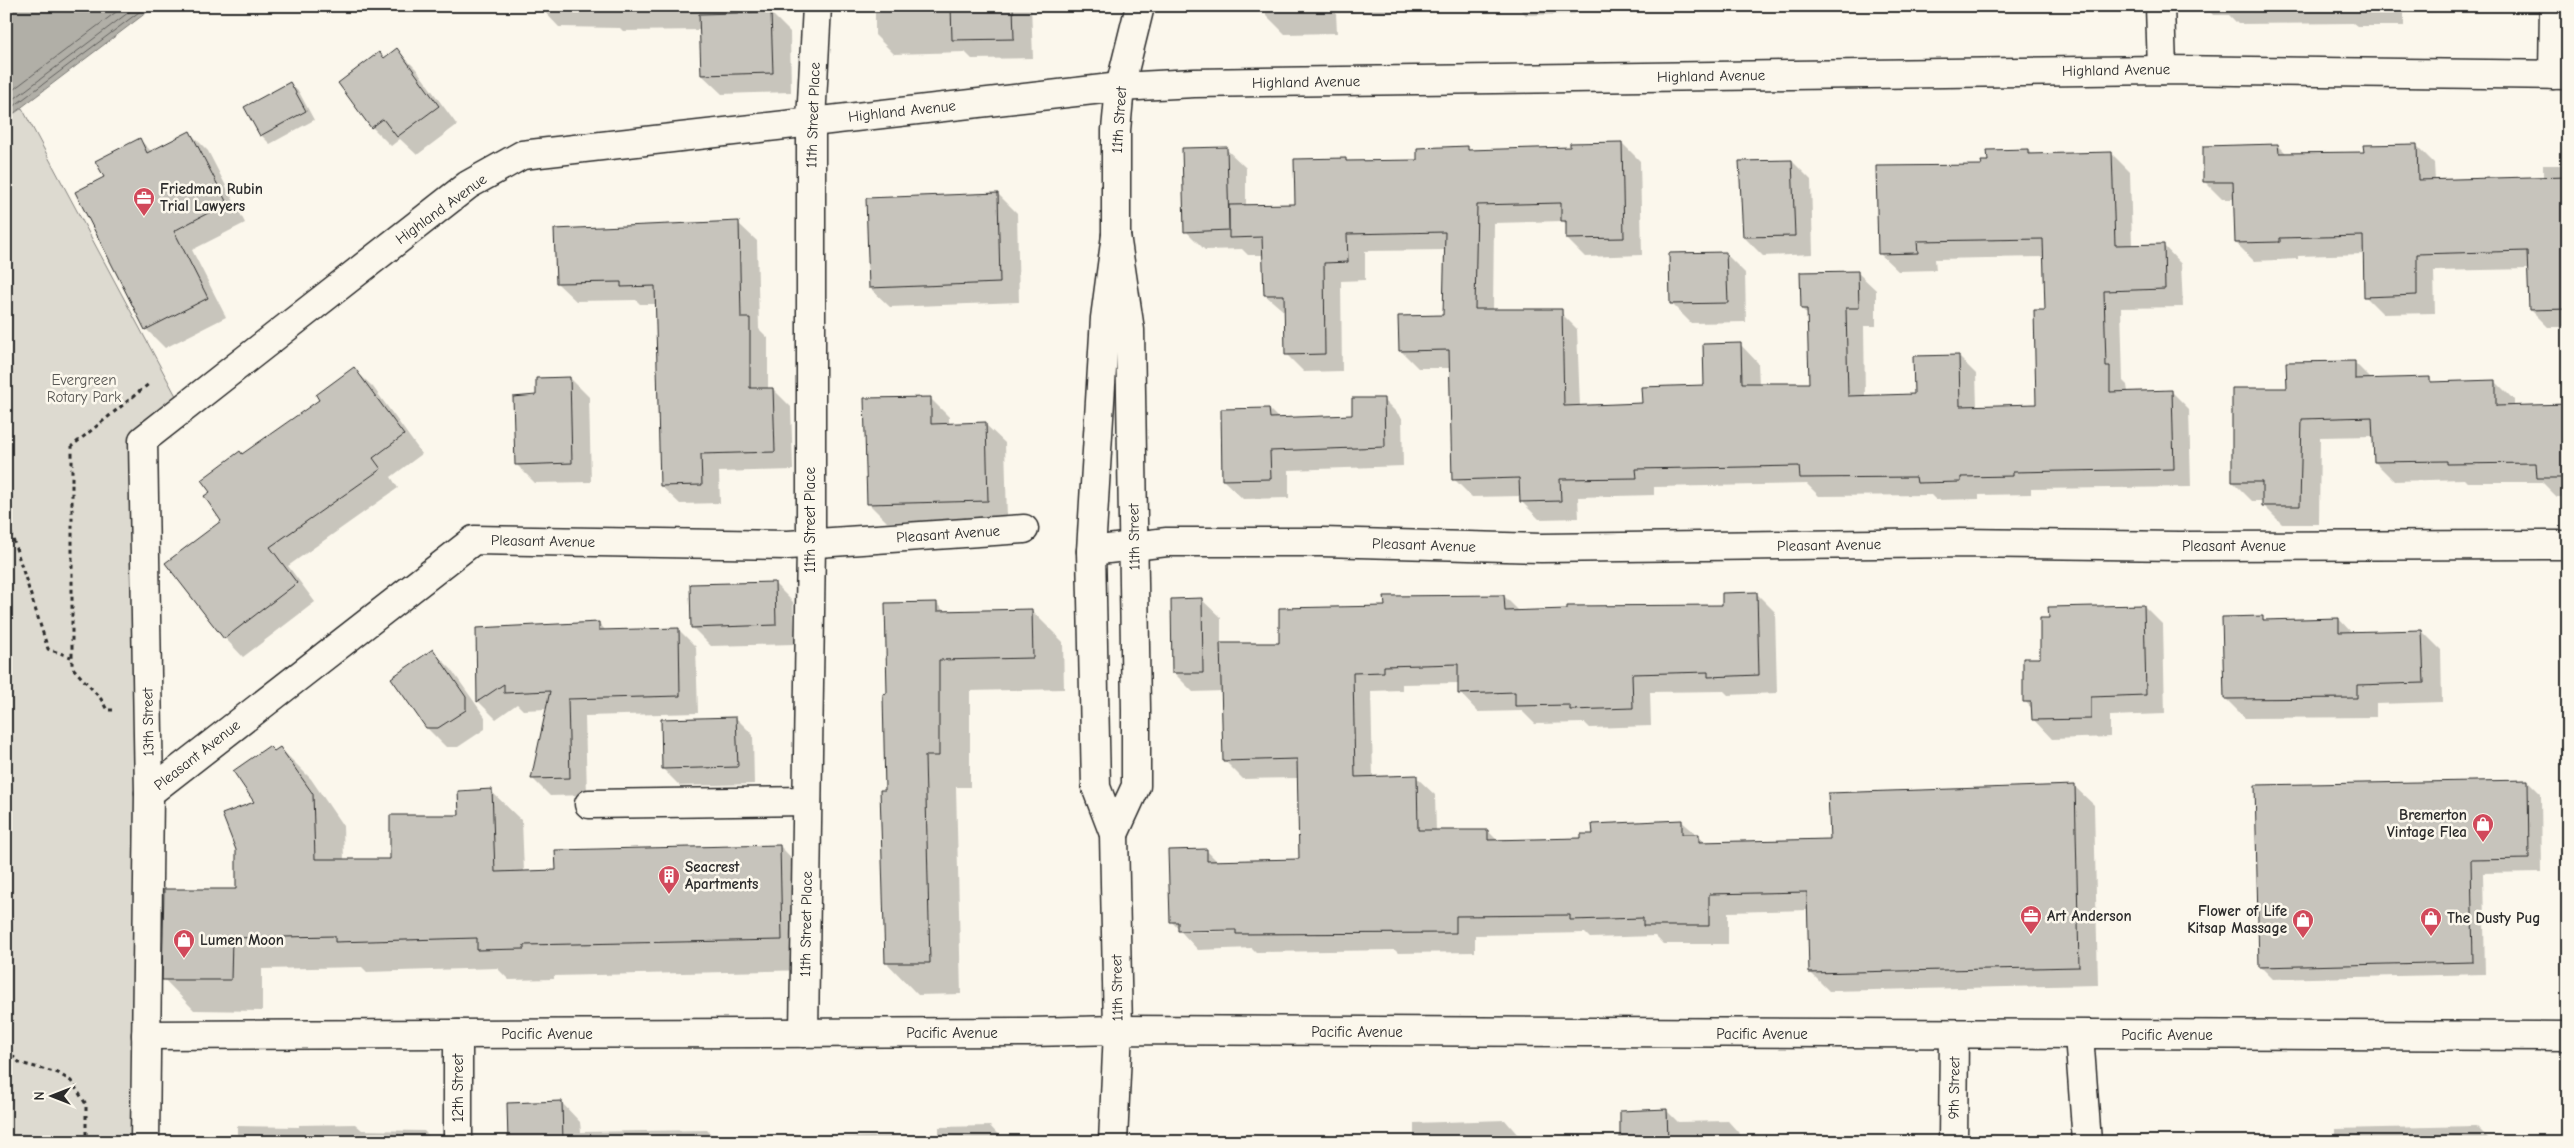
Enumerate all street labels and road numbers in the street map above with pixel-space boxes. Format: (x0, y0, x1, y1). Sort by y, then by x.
street label: Highland Avenue (2062, 60, 2171, 80)
street label: 11th Street Place (802, 61, 824, 168)
street label: Highland Avenue (1657, 66, 1766, 86)
street label: Highland Avenue (1252, 72, 1361, 92)
street label: 11th Street (1108, 85, 1130, 154)
street label: Highland Avenue (847, 96, 957, 126)
street label: Highland Avenue (392, 170, 490, 248)
street label: 11th Street Place (801, 467, 819, 573)
street label: 11th Street (1124, 503, 1144, 571)
street label: Pleasant Avenue (895, 521, 1001, 547)
street label: Pleasant Avenue (491, 531, 596, 551)
street label: Pleasant Avenue (1372, 534, 1477, 556)
street label: Pleasant Avenue (1777, 535, 1882, 555)
street label: Pleasant Avenue (2182, 537, 2287, 555)
street label: 13th Street (138, 687, 158, 756)
street label: Pleasant Avenue (150, 716, 244, 794)
street label: 11th Street Place (796, 870, 816, 977)
street label: 11th Street (1107, 954, 1127, 1022)
street label: Pacific Avenue (1311, 1023, 1403, 1041)
street label: Pacific Avenue (906, 1024, 998, 1042)
street label: Pacific Avenue (501, 1025, 593, 1043)
street label: Pacific Avenue (1716, 1025, 1808, 1043)
street label: Pacific Avenue (2121, 1026, 2213, 1044)
street label: 12th Street (449, 1053, 467, 1122)
street label: 9th Street (1944, 1056, 1964, 1120)

